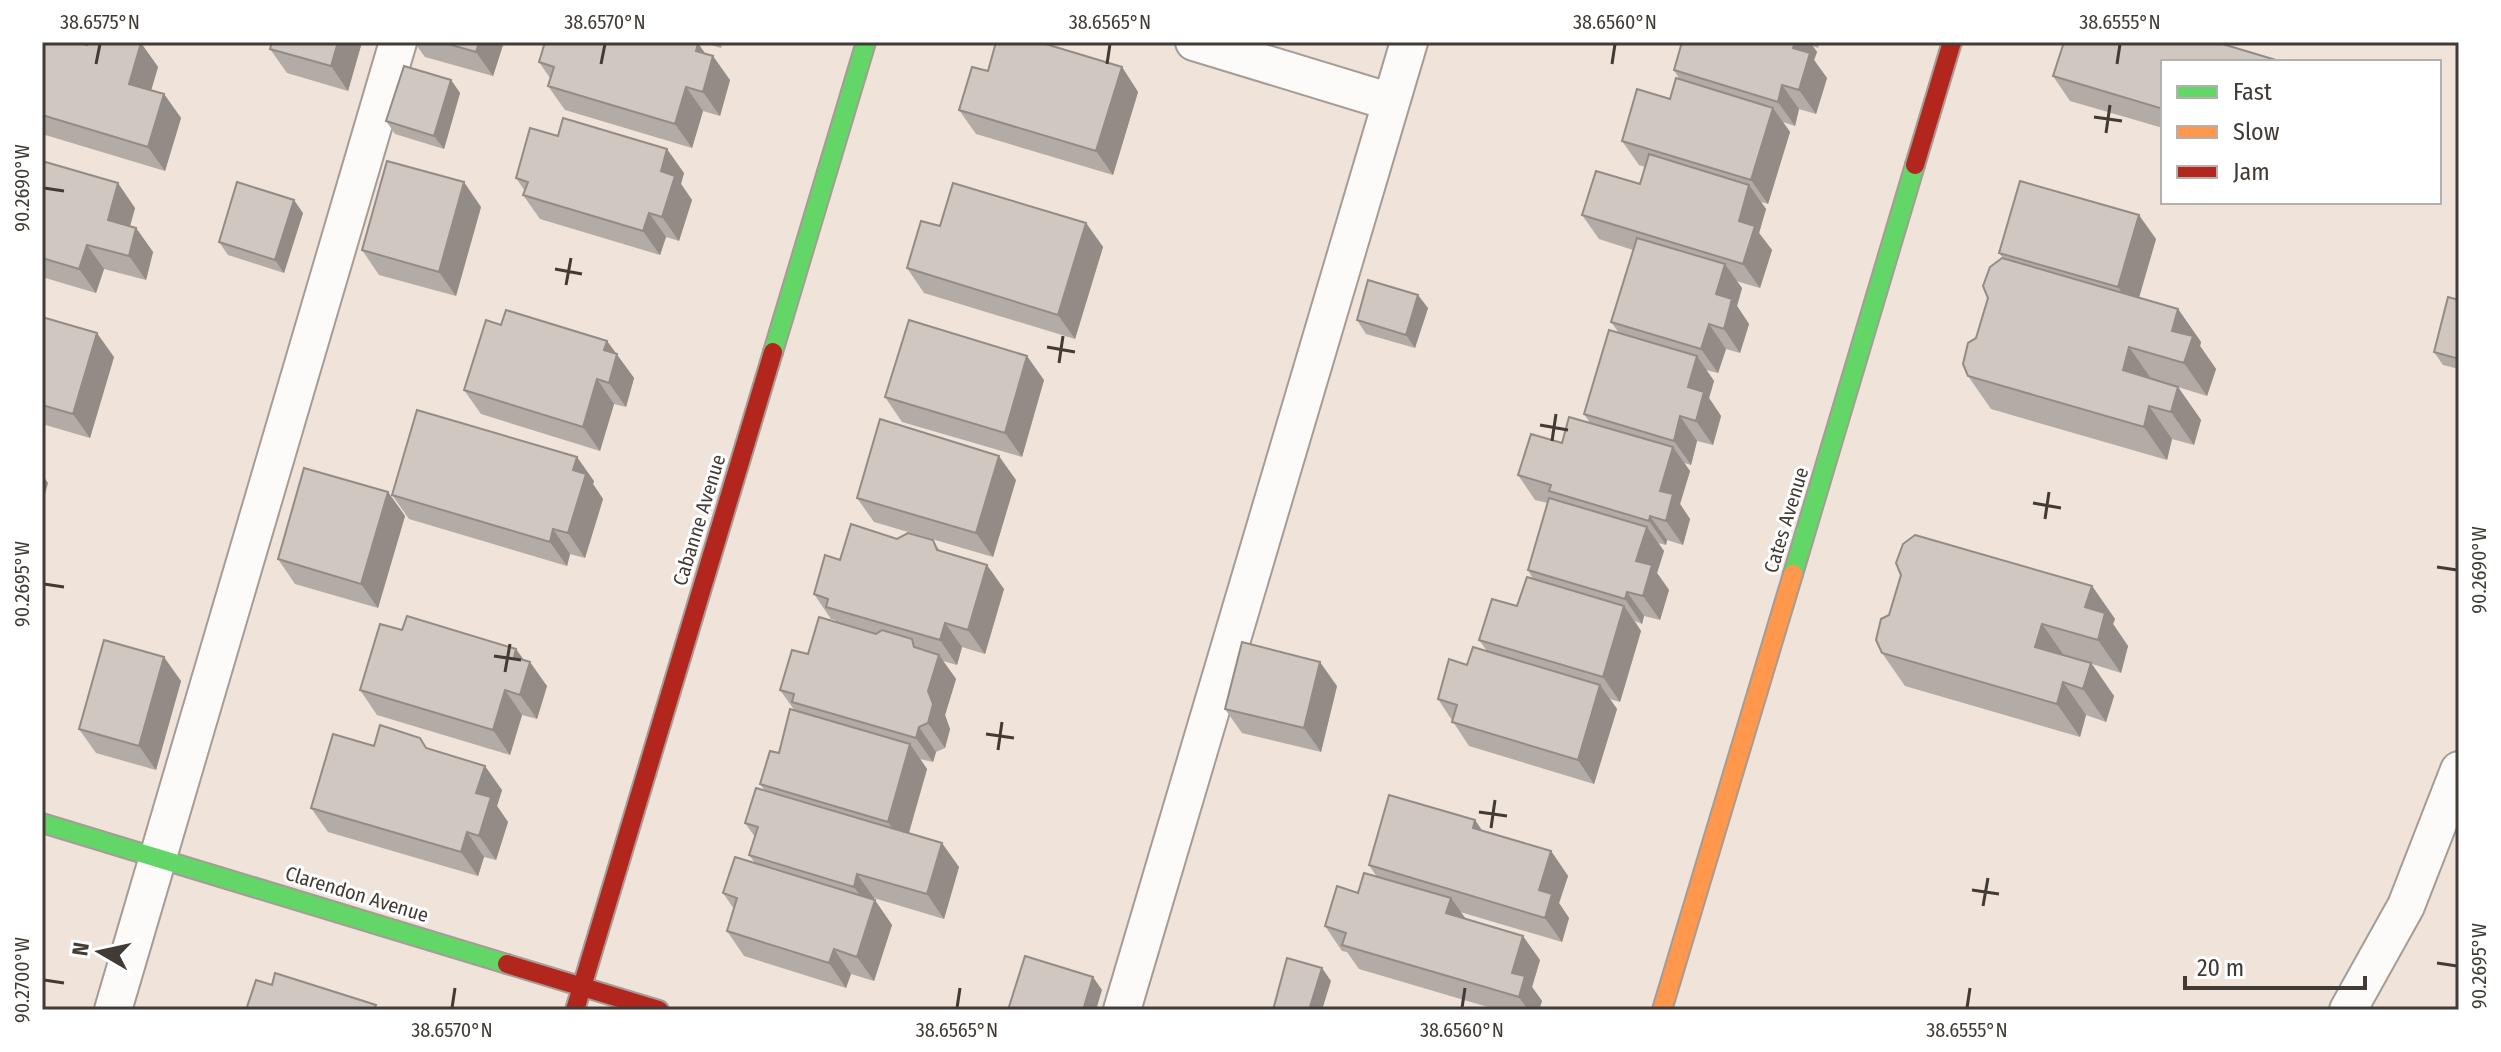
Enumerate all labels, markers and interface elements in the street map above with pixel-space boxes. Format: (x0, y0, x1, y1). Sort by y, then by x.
text: 38.6575°N (60, 10, 140, 34)
text: 38.6570°N (564, 10, 646, 34)
text: 38.6565°N (1069, 10, 1151, 34)
text: 38.6560°N (1573, 10, 1657, 34)
text: 38.6555°N (2079, 10, 2161, 34)
legend (2161, 60, 2441, 204)
text: Fast (2233, 78, 2272, 106)
text: Slow (2233, 118, 2280, 146)
text: 90.2690°W (10, 144, 34, 232)
text: Jam (2233, 158, 2270, 186)
street label: Cabanne Avenue (668, 452, 730, 588)
street label: Cates Avenue (1759, 464, 1813, 576)
text: 90.2690°W (2467, 526, 2491, 614)
text: 90.2695°W (10, 541, 34, 627)
street label: Clarendon Avenue (283, 861, 431, 927)
north arrow (60, 912, 140, 992)
text: 90.2695°W (2467, 923, 2491, 1009)
text: 90.2700°W (10, 937, 34, 1023)
text: N (66, 940, 95, 958)
scale bar (2185, 940, 2365, 990)
text: 20 m (2197, 954, 2244, 982)
text: 38.6570°N (411, 1018, 493, 1042)
text: 38.6565°N (916, 1018, 998, 1042)
text: 38.6560°N (1420, 1018, 1504, 1042)
text: 38.6555°N (1926, 1018, 2008, 1042)

